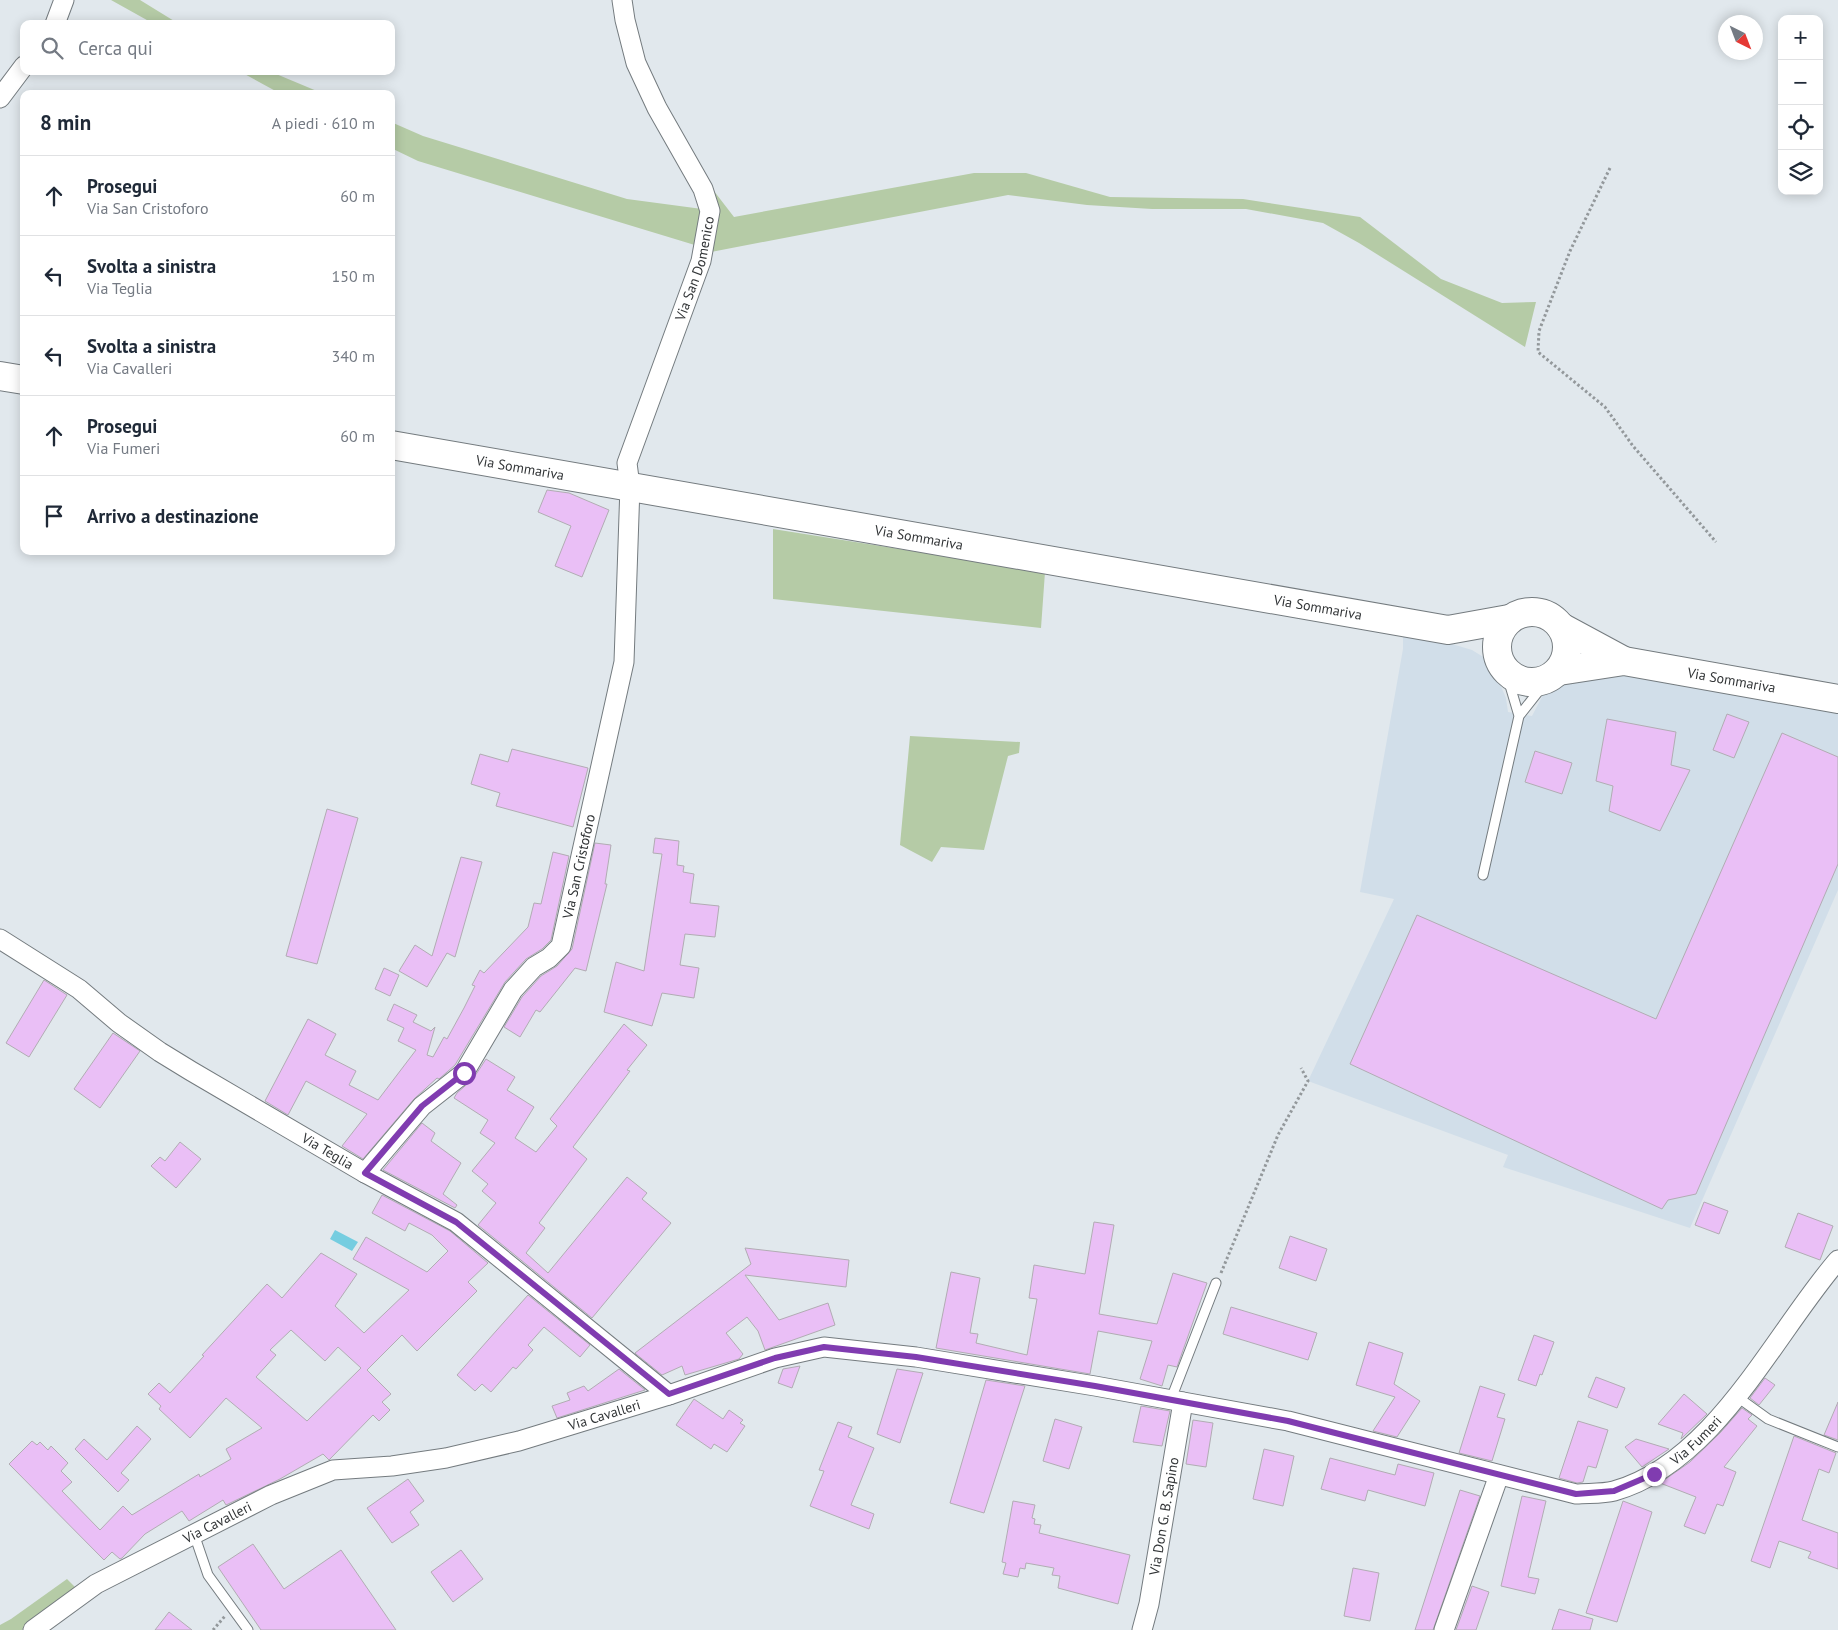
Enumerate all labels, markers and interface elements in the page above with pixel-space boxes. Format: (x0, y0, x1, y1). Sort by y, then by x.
north arrow (1718, 15, 1763, 60)
map controls (1778, 15, 1823, 195)
button: + (1778, 15, 1823, 60)
search box (20, 20, 395, 75)
icon: search (38, 34, 66, 62)
text: Cerca qui (78, 36, 153, 60)
button: − (1778, 60, 1823, 105)
button: locate (1778, 105, 1823, 150)
text: 8 min (40, 109, 91, 136)
text: A piedi · 610 m (272, 113, 375, 133)
button: layers (1778, 150, 1823, 195)
text: Prosegui (87, 174, 157, 198)
icon: ahead (40, 182, 68, 210)
text: 60 m (340, 186, 375, 206)
text: Via San Cristoforo (87, 198, 209, 218)
street label: Via San Domenico (671, 215, 718, 324)
text: Svolta a sinistra (87, 254, 216, 278)
icon: left (40, 262, 68, 290)
text: 150 m (332, 266, 375, 286)
text: Via Teglia (87, 278, 152, 298)
text: Svolta a sinistra (87, 334, 216, 358)
icon: left (40, 342, 68, 370)
text: 340 m (332, 346, 375, 366)
text: Via Cavalleri (87, 358, 172, 378)
text: Prosegui (87, 414, 157, 438)
icon: ahead (40, 422, 68, 450)
text: 60 m (340, 426, 375, 446)
text: Via Fumeri (87, 438, 160, 458)
street label: Via Sommariva (474, 451, 566, 484)
icon: arrive (40, 502, 68, 530)
text: Arrivo a destinazione (87, 504, 259, 528)
street label: Via Sommariva (872, 521, 965, 554)
street label: Via Sommariva (1271, 590, 1363, 624)
street label: Via Sommariva (1685, 663, 1777, 697)
street label: Via San Cristoforo (558, 812, 599, 921)
route start (453, 1062, 476, 1085)
street label: Via Teglia (298, 1128, 357, 1173)
street label: Via Cavalleri (565, 1395, 643, 1435)
street label: Via Fumeri (1666, 1412, 1726, 1470)
street label: Via Don G. B. Sapino (1145, 1456, 1183, 1578)
route end (1643, 1463, 1666, 1486)
street label: Via Cavalleri (179, 1497, 255, 1548)

